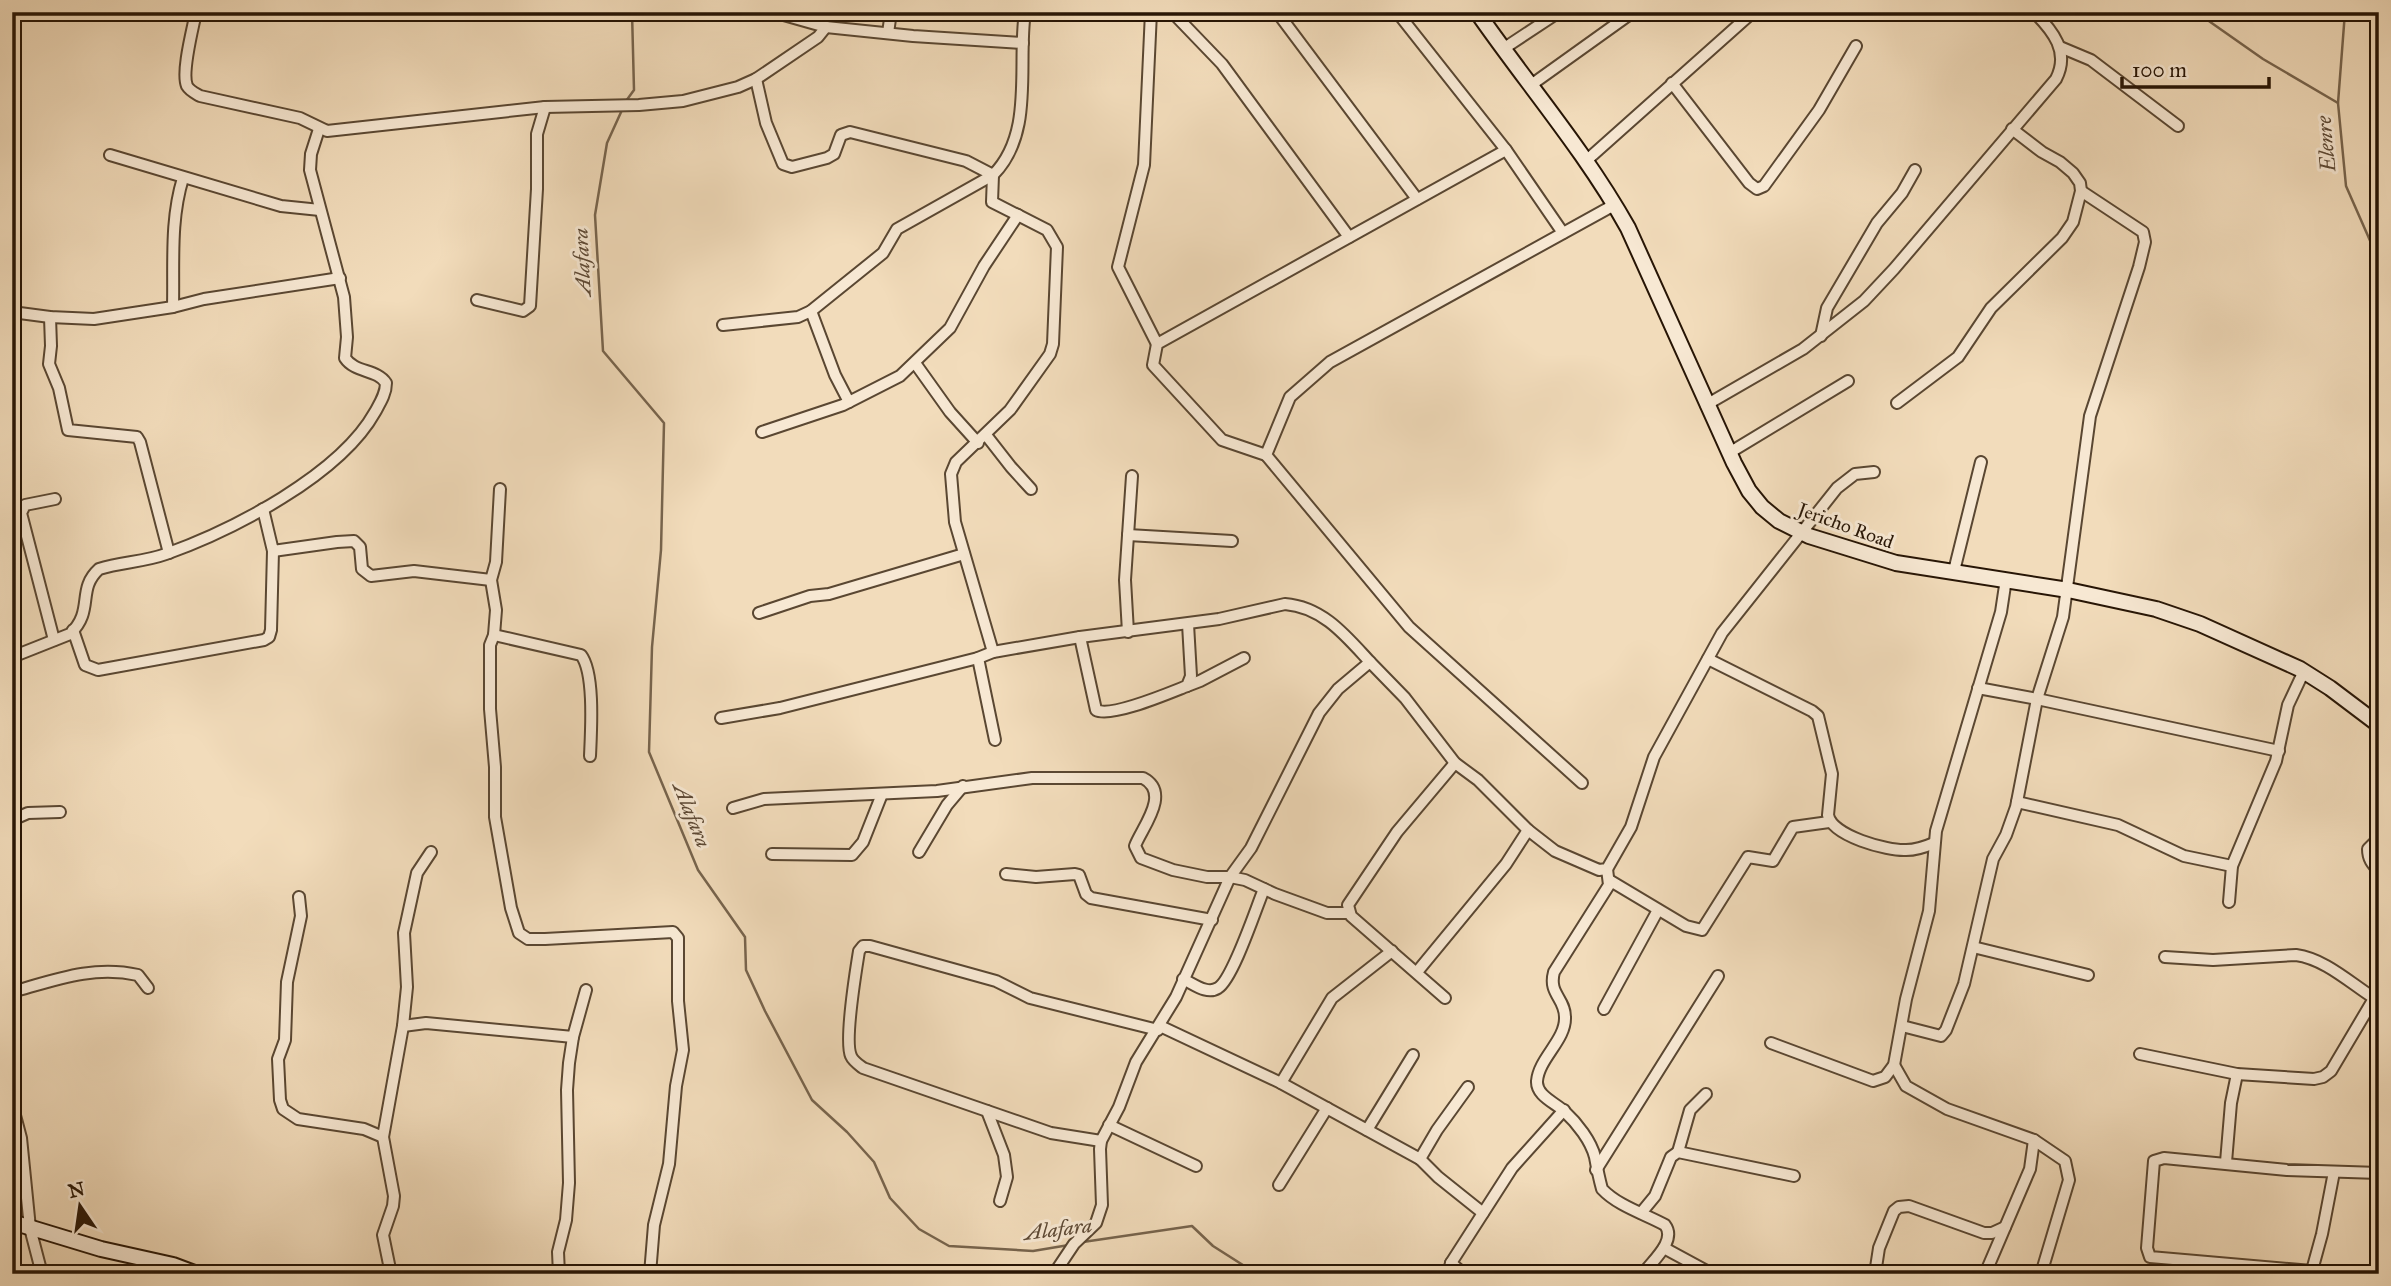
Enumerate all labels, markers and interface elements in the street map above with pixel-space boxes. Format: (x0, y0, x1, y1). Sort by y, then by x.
scale bar (2122, 46, 2268, 90)
text: 100 m (2132, 57, 2187, 83)
water label: Elenre (2311, 114, 2341, 174)
water label: Alafara (567, 227, 597, 299)
street label: Jericho Road (1793, 497, 1897, 555)
water label: Alafara (666, 777, 717, 851)
north arrow (46, 1170, 116, 1240)
text: N (66, 1177, 87, 1203)
water label: Alafara (1021, 1212, 1093, 1246)

